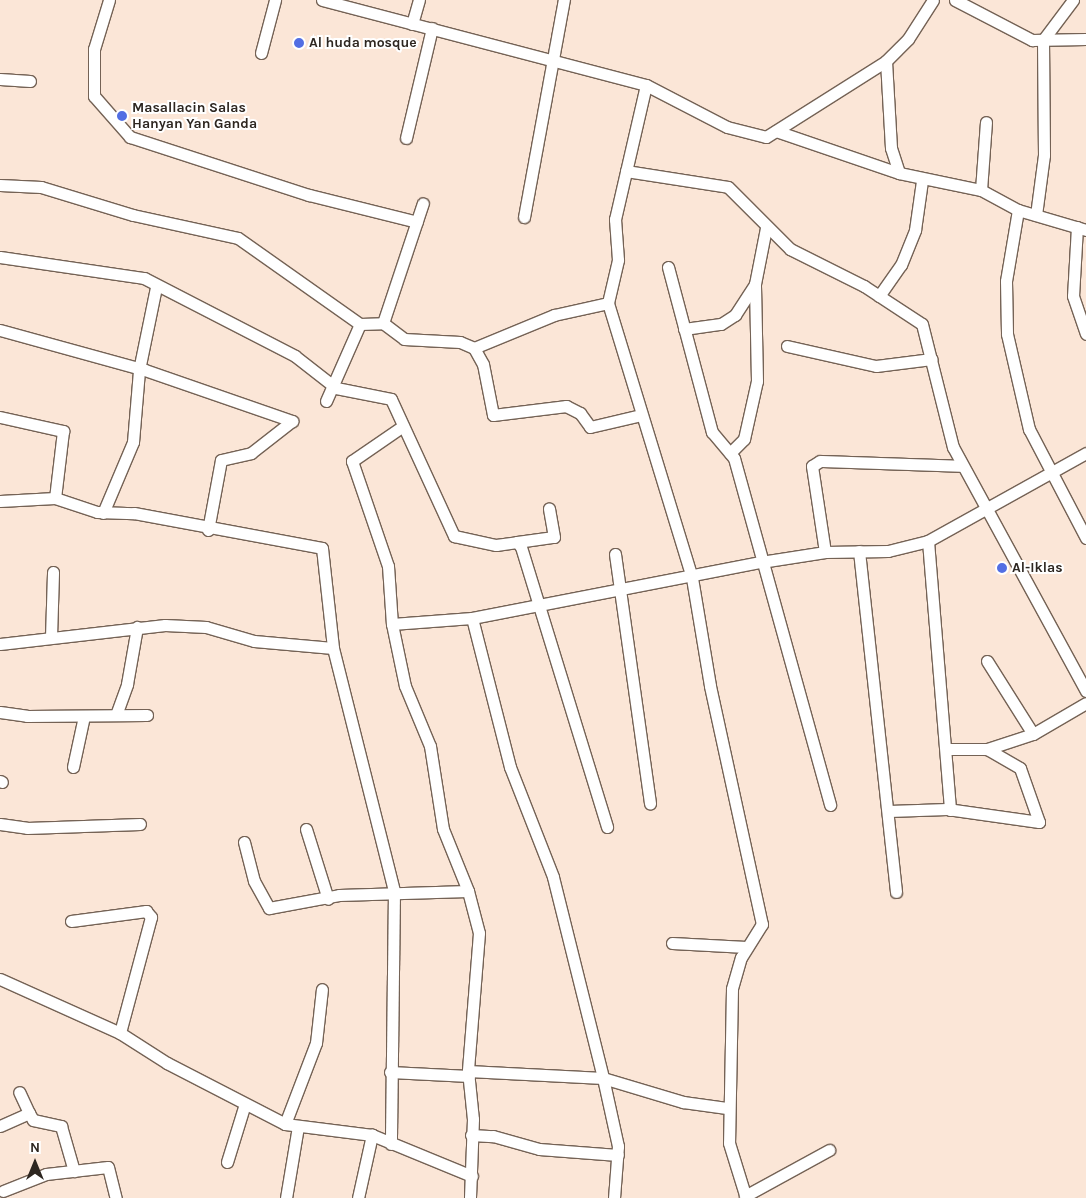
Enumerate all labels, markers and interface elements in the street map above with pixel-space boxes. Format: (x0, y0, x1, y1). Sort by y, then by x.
place label: Al huda mosque (309, 35, 417, 51)
marker: Al huda mosque (293, 37, 305, 49)
place label: Masallacin Salas Hanyan Yan Ganda (132, 100, 257, 132)
marker: Masallacin Salas Hanyan Yan Ganda (116, 110, 128, 122)
place label: Al-Iklas (1012, 560, 1063, 576)
marker: Al-Iklas (996, 562, 1008, 574)
north arrow (10, 1138, 60, 1188)
text: N (30, 1139, 40, 1156)

